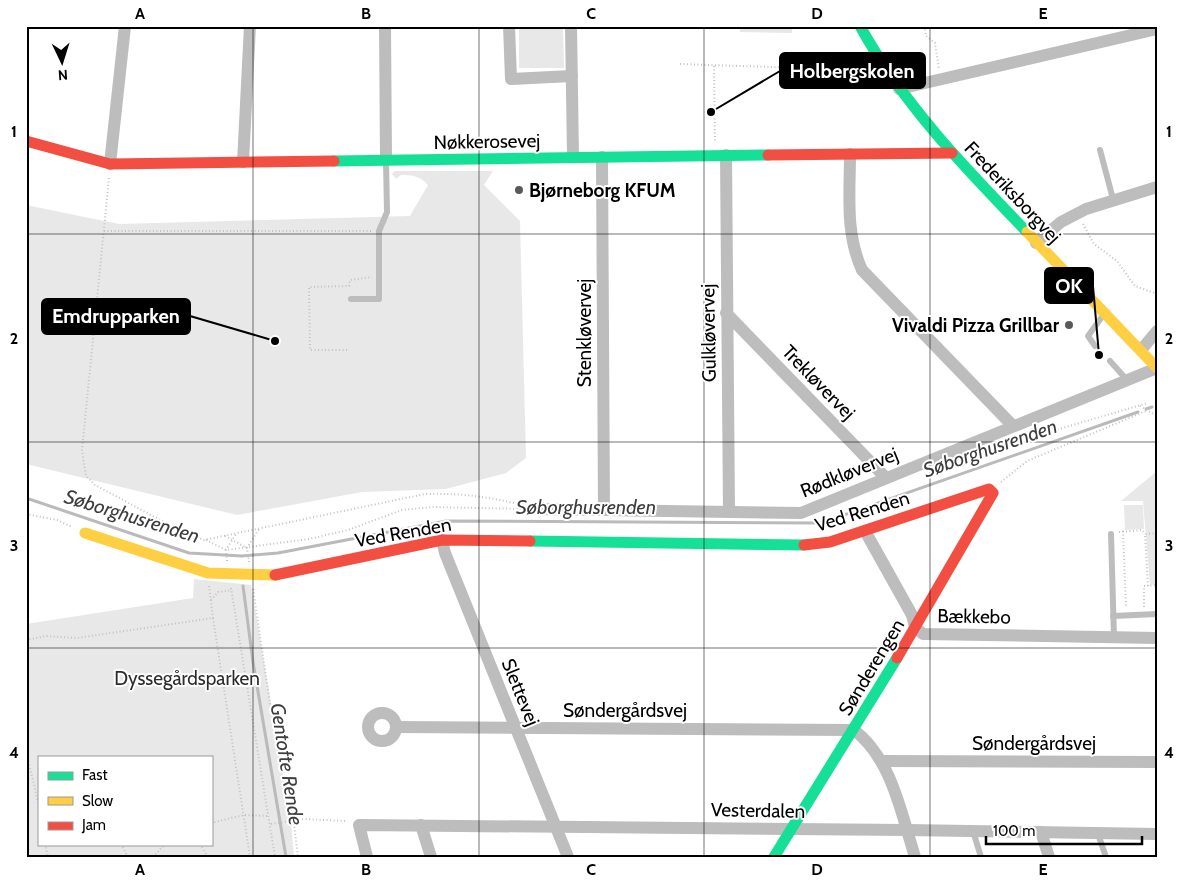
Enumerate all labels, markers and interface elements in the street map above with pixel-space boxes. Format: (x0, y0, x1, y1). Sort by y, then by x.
text: A (135, 4, 145, 23)
text: B (361, 4, 371, 23)
text: C (586, 4, 596, 23)
text: D (811, 4, 823, 23)
text: E (1038, 4, 1048, 23)
north arrow (38, 38, 88, 88)
callout: Holbergskolen (780, 53, 925, 88)
text: Holbergskolen (790, 59, 914, 83)
text: N (57, 66, 68, 84)
text: 1 (11, 122, 17, 141)
text: 1 (1166, 122, 1172, 141)
street label: Nøkkerosevej (434, 129, 540, 154)
street label: Frederiksborgvej (960, 137, 1066, 248)
place label: Bjørneborg KFUM (529, 179, 676, 202)
marker: Bjørneborg KFUM (513, 184, 525, 196)
callout: OK (1045, 268, 1093, 303)
text: OK (1055, 274, 1083, 298)
street label: Stenkløvervej (573, 279, 596, 387)
street label: Gulkløvervej (696, 284, 721, 382)
callout: Emdrupparken (42, 299, 190, 334)
text: Emdrupparken (52, 304, 180, 328)
place label: Vivaldi Pizza Grillbar (892, 314, 1060, 337)
marker: Vivaldi Pizza Grillbar (1063, 319, 1075, 331)
text: 2 (10, 329, 18, 348)
text: 2 (1165, 329, 1173, 348)
street label: Trekløvervej (777, 340, 860, 424)
water label: Søborghusrenden (920, 414, 1060, 482)
street label: Rødkløvervej (797, 442, 901, 502)
water label: Søborghusrenden (62, 484, 202, 548)
street label: Ved Renden (812, 486, 912, 537)
water label: Søborghusrenden (516, 495, 656, 519)
street label: Ved Renden (353, 513, 453, 552)
text: 3 (10, 536, 18, 555)
text: 3 (1165, 536, 1173, 555)
street label: Bækkebo (937, 604, 1011, 629)
street label: Sønderengen (834, 615, 909, 720)
street label: Slettevej (497, 655, 544, 729)
park label: Dyssegårdsparken (114, 667, 260, 690)
street label: Søndergårdsvej (563, 699, 687, 722)
water label: Gentofte Rende (266, 701, 308, 827)
street label: Søndergårdsvej (972, 732, 1096, 755)
text: 4 (9, 743, 19, 762)
text: 4 (1164, 743, 1174, 762)
legend (38, 756, 212, 846)
text: Fast (82, 766, 107, 784)
text: Slow (82, 792, 113, 810)
street label: Vesterdalen (711, 798, 805, 823)
scale bar (986, 813, 1142, 845)
text: Jam (81, 816, 106, 834)
text: 100 m (993, 822, 1035, 840)
text: A (135, 860, 145, 879)
text: B (361, 860, 371, 879)
text: C (586, 860, 596, 879)
text: D (811, 860, 823, 879)
text: E (1038, 860, 1048, 879)

